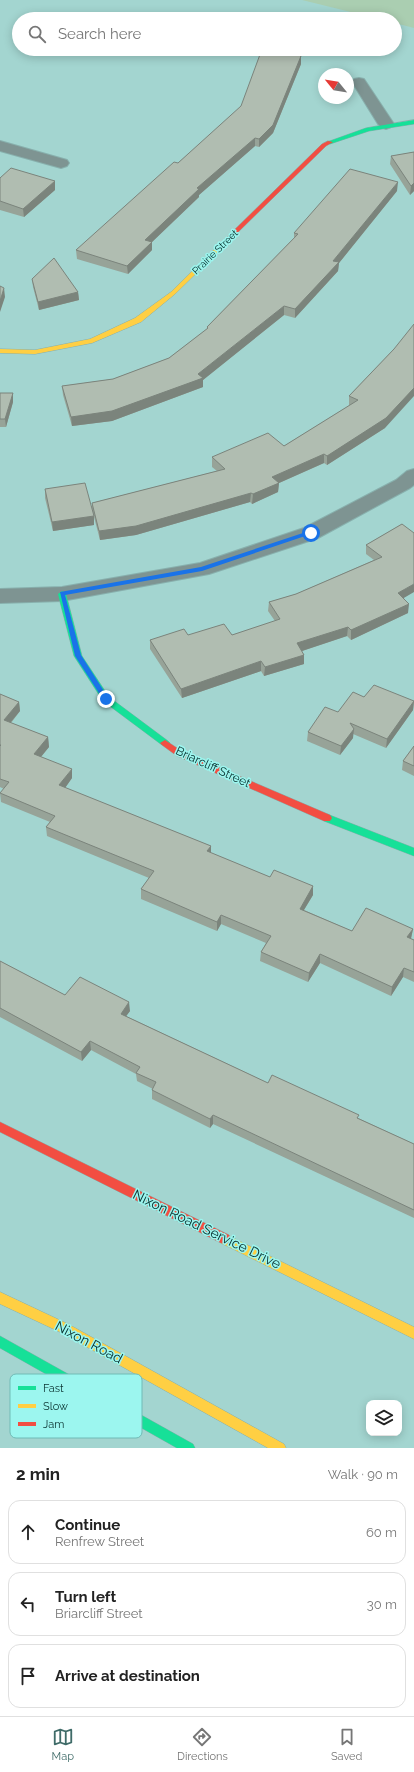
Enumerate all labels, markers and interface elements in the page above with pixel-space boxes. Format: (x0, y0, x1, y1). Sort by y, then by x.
search box (12, 12, 402, 56)
icon: search (26, 23, 48, 45)
text: Search here (58, 25, 141, 43)
north arrow (318, 68, 354, 104)
street label: Prairie Street (190, 227, 241, 277)
route start (302, 524, 320, 542)
route end (97, 690, 115, 708)
street label: Briarcliff Street (173, 744, 253, 790)
street label: Nixon Road Service Drive (130, 1186, 284, 1272)
street label: Nixon Road (52, 1318, 126, 1366)
legend (10, 1374, 142, 1438)
text: Fast (43, 1382, 64, 1395)
text: Slow (43, 1400, 68, 1413)
map controls (366, 1400, 402, 1436)
button: layers (366, 1400, 402, 1436)
text: Jam (43, 1418, 64, 1431)
text: 2 min (16, 1464, 60, 1484)
text: Walk · 90 m (328, 1467, 398, 1482)
text: Continue (55, 1516, 120, 1534)
icon: ahead (17, 1521, 39, 1543)
text: 60 m (366, 1525, 397, 1540)
text: Renfrew Street (55, 1534, 144, 1549)
text: Turn left (55, 1588, 116, 1606)
icon: left (17, 1593, 39, 1615)
text: 30 m (367, 1597, 397, 1612)
text: Briarcliff Street (55, 1606, 143, 1621)
icon: arrive (17, 1665, 39, 1687)
text: Arrive at destination (55, 1667, 200, 1685)
tab: Map (52, 1726, 74, 1763)
tab: Directions (177, 1726, 228, 1763)
tab: Saved (331, 1726, 362, 1763)

